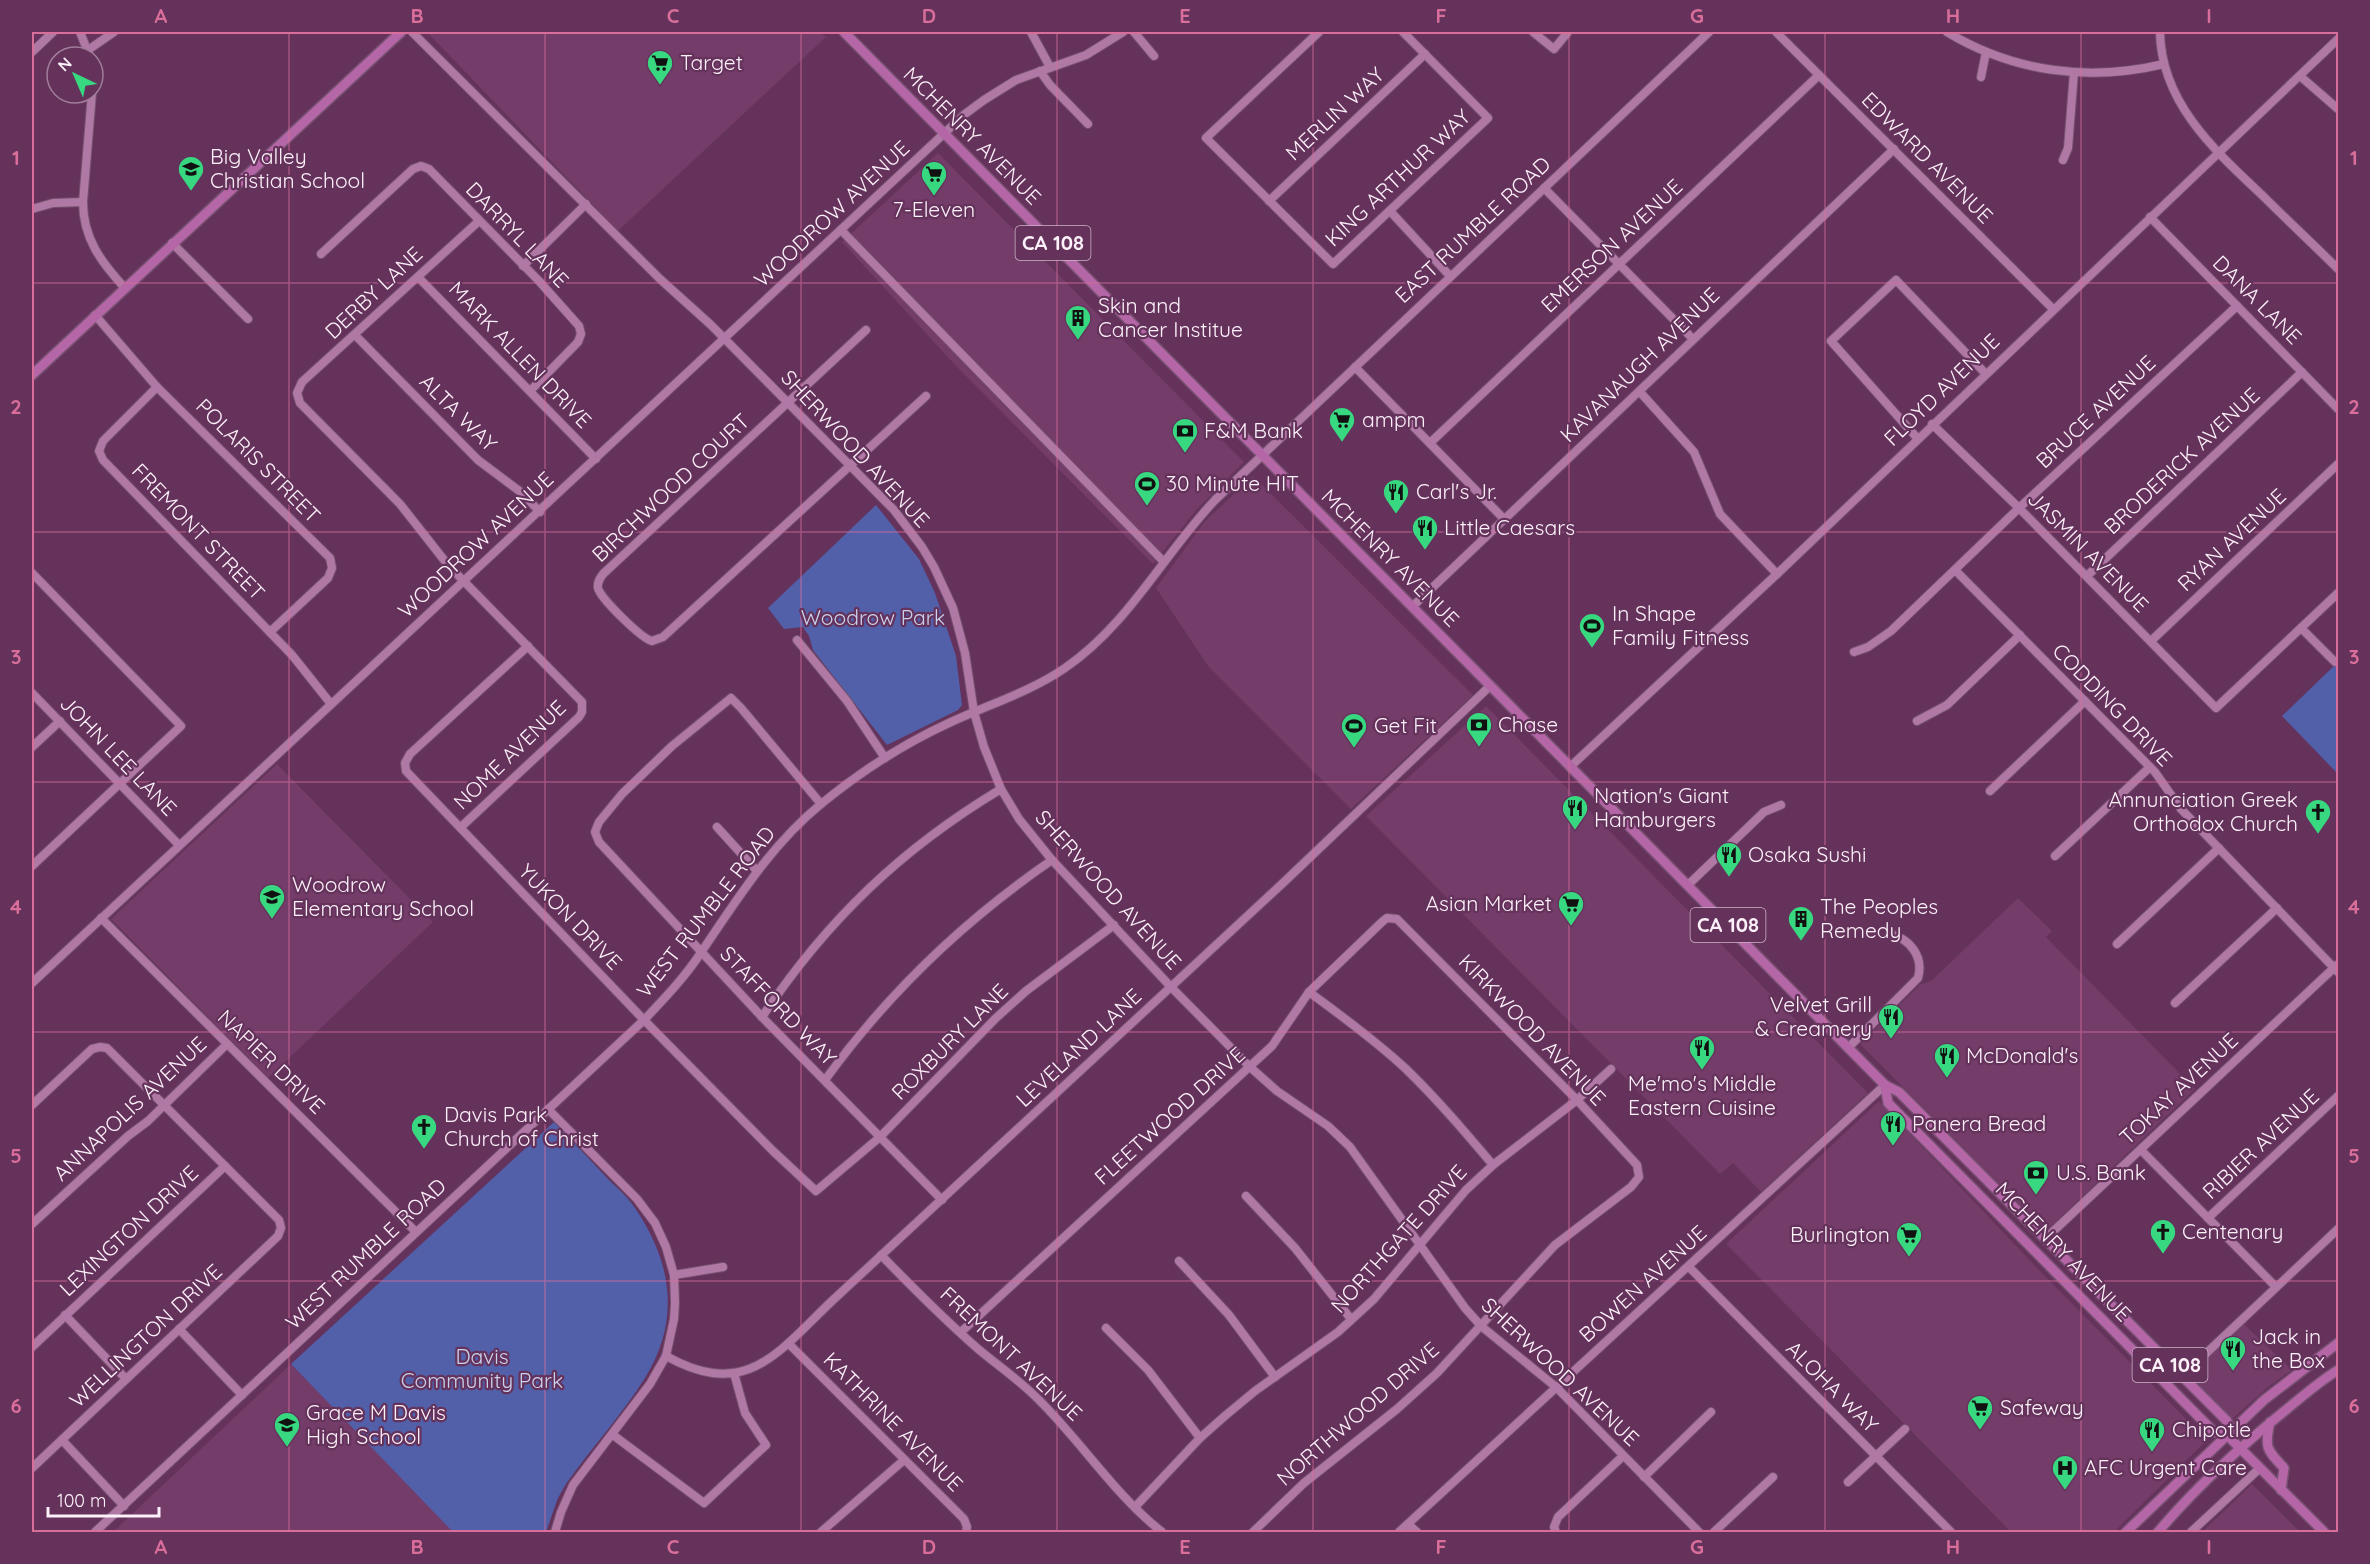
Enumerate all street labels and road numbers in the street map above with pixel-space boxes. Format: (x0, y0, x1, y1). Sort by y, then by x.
street label: MCHENRY AVENUE (898, 61, 1047, 210)
street label: MERLIN WAY (1280, 61, 1389, 165)
street label: EDWARD AVENUE (1857, 86, 1999, 228)
street label: KING ARTHUR WAY (1319, 103, 1476, 251)
street label: WOODROW AVENUE (748, 135, 914, 292)
street label: EAST RUMBLE ROAD (1389, 151, 1555, 308)
street label: EMERSON AVENUE (1535, 173, 1687, 318)
street label: DARRYL LANE (461, 176, 575, 293)
road number: CA 108 (1016, 226, 1090, 260)
street label: DERBY LANE (319, 241, 427, 344)
street label: DANA LANE (2208, 249, 2308, 349)
street label: MARK ALLEN DRIVE (444, 275, 597, 433)
street label: KAVANAUGH AVENUE (1554, 281, 1724, 447)
street label: FLOYD AVENUE (1878, 328, 2005, 451)
street label: BRUCE AVENUE (2030, 349, 2160, 473)
street label: SHERWOOD AVENUE (776, 364, 935, 532)
street label: ALTA WAY (415, 368, 503, 457)
street label: BRODERICK AVENUE (2098, 381, 2265, 539)
street label: POLARIS STREET (191, 393, 326, 528)
street label: BIRCHWOOD COURT (586, 408, 755, 567)
street label: FREMONT STREET (127, 457, 271, 605)
street label: WOODROW AVENUE (392, 466, 558, 623)
street label: RYAN AVENUE (2172, 482, 2291, 596)
street label: MCHENRY AVENUE (1316, 483, 1465, 632)
street label: JASMIN AVENUE (2023, 485, 2155, 617)
street label: CODDING DRIVE (2047, 637, 2178, 771)
street label: JOHN LEE LANE (55, 690, 183, 821)
street label: NOME AVENUE (448, 694, 571, 814)
street label: SHERWOOD AVENUE (1030, 804, 1187, 975)
street label: WEST RUMBLE ROAD (630, 821, 780, 1002)
street label: YUKON DRIVE (514, 858, 628, 975)
road number: CA 108 (1690, 908, 1766, 942)
street label: STAFFORD WAY (715, 940, 842, 1071)
street label: KIRKWOOD AVENUE (1454, 948, 1612, 1110)
street label: ROXBURY LANE (886, 978, 1013, 1105)
street label: LEVELAND LANE (1010, 983, 1146, 1112)
street label: NAPIER DRIVE (213, 1004, 331, 1119)
street label: TOKAY AVENUE (2114, 1027, 2243, 1150)
street label: ANNAPOLIS AVENUE (47, 1031, 211, 1186)
street label: FLEETWOOD DRIVE (1089, 1041, 1250, 1190)
street label: RIBIER AVENUE (2197, 1083, 2324, 1204)
street label: LEXINGTON DRIVE (54, 1159, 203, 1301)
street label: NORTHGATE DRIVE (1325, 1159, 1472, 1318)
street label: WEST RUMBLE ROAD (280, 1172, 451, 1334)
street label: MCHENRY AVENUE (1990, 1176, 2137, 1327)
street label: BOWEN AVENUE (1573, 1219, 1711, 1347)
street label: WELLINGTON DRIVE (64, 1258, 227, 1413)
street label: FREMONT AVENUE (935, 1281, 1088, 1426)
street label: SHERWOOD AVENUE (1477, 1292, 1645, 1451)
street label: ALOHA WAY (1781, 1335, 1884, 1438)
street label: NORTHWOOD DRIVE (1271, 1336, 1444, 1491)
street label: KATHRINE AVENUE (819, 1346, 969, 1496)
road number: CA 108 (2132, 1348, 2208, 1382)

